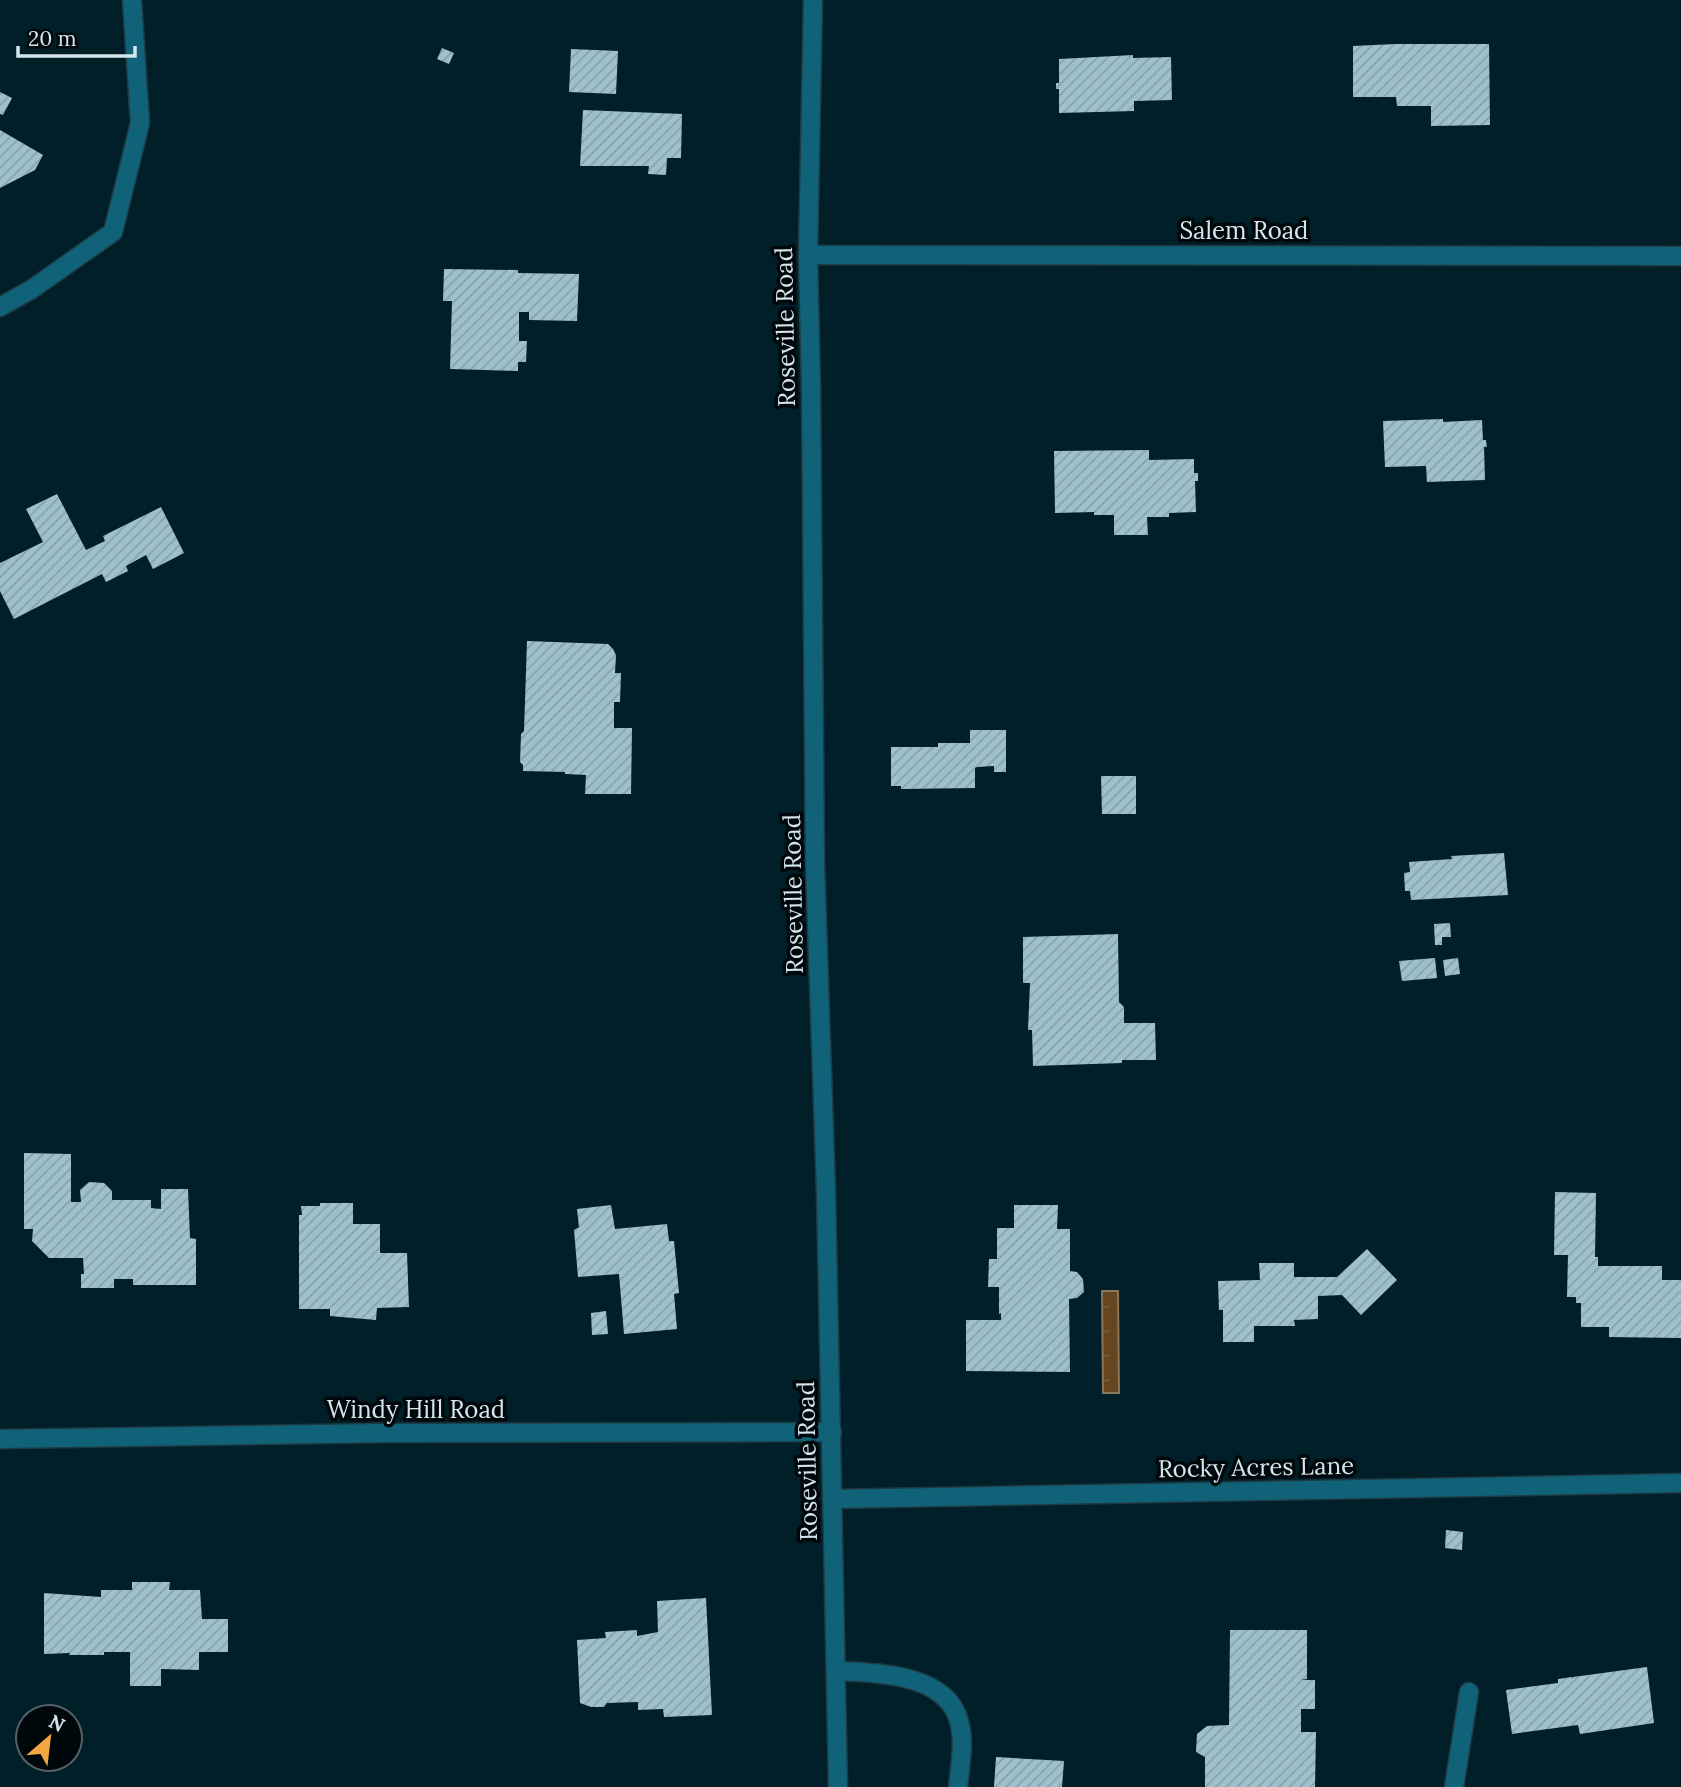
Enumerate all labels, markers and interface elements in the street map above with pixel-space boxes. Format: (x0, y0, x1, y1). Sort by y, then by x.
scale bar (18, 14, 135, 58)
text: 20 m (28, 25, 77, 52)
street label: Salem Road (1180, 215, 1308, 246)
street label: Roseville Road (768, 247, 802, 407)
street label: Roseville Road (776, 814, 810, 974)
street label: Roseville Road (790, 1381, 824, 1541)
street label: Windy Hill Road (327, 1394, 505, 1425)
street label: Rocky Acres Lane (1158, 1450, 1354, 1484)
north arrow (14, 1703, 84, 1773)
text: N (45, 1709, 69, 1737)

